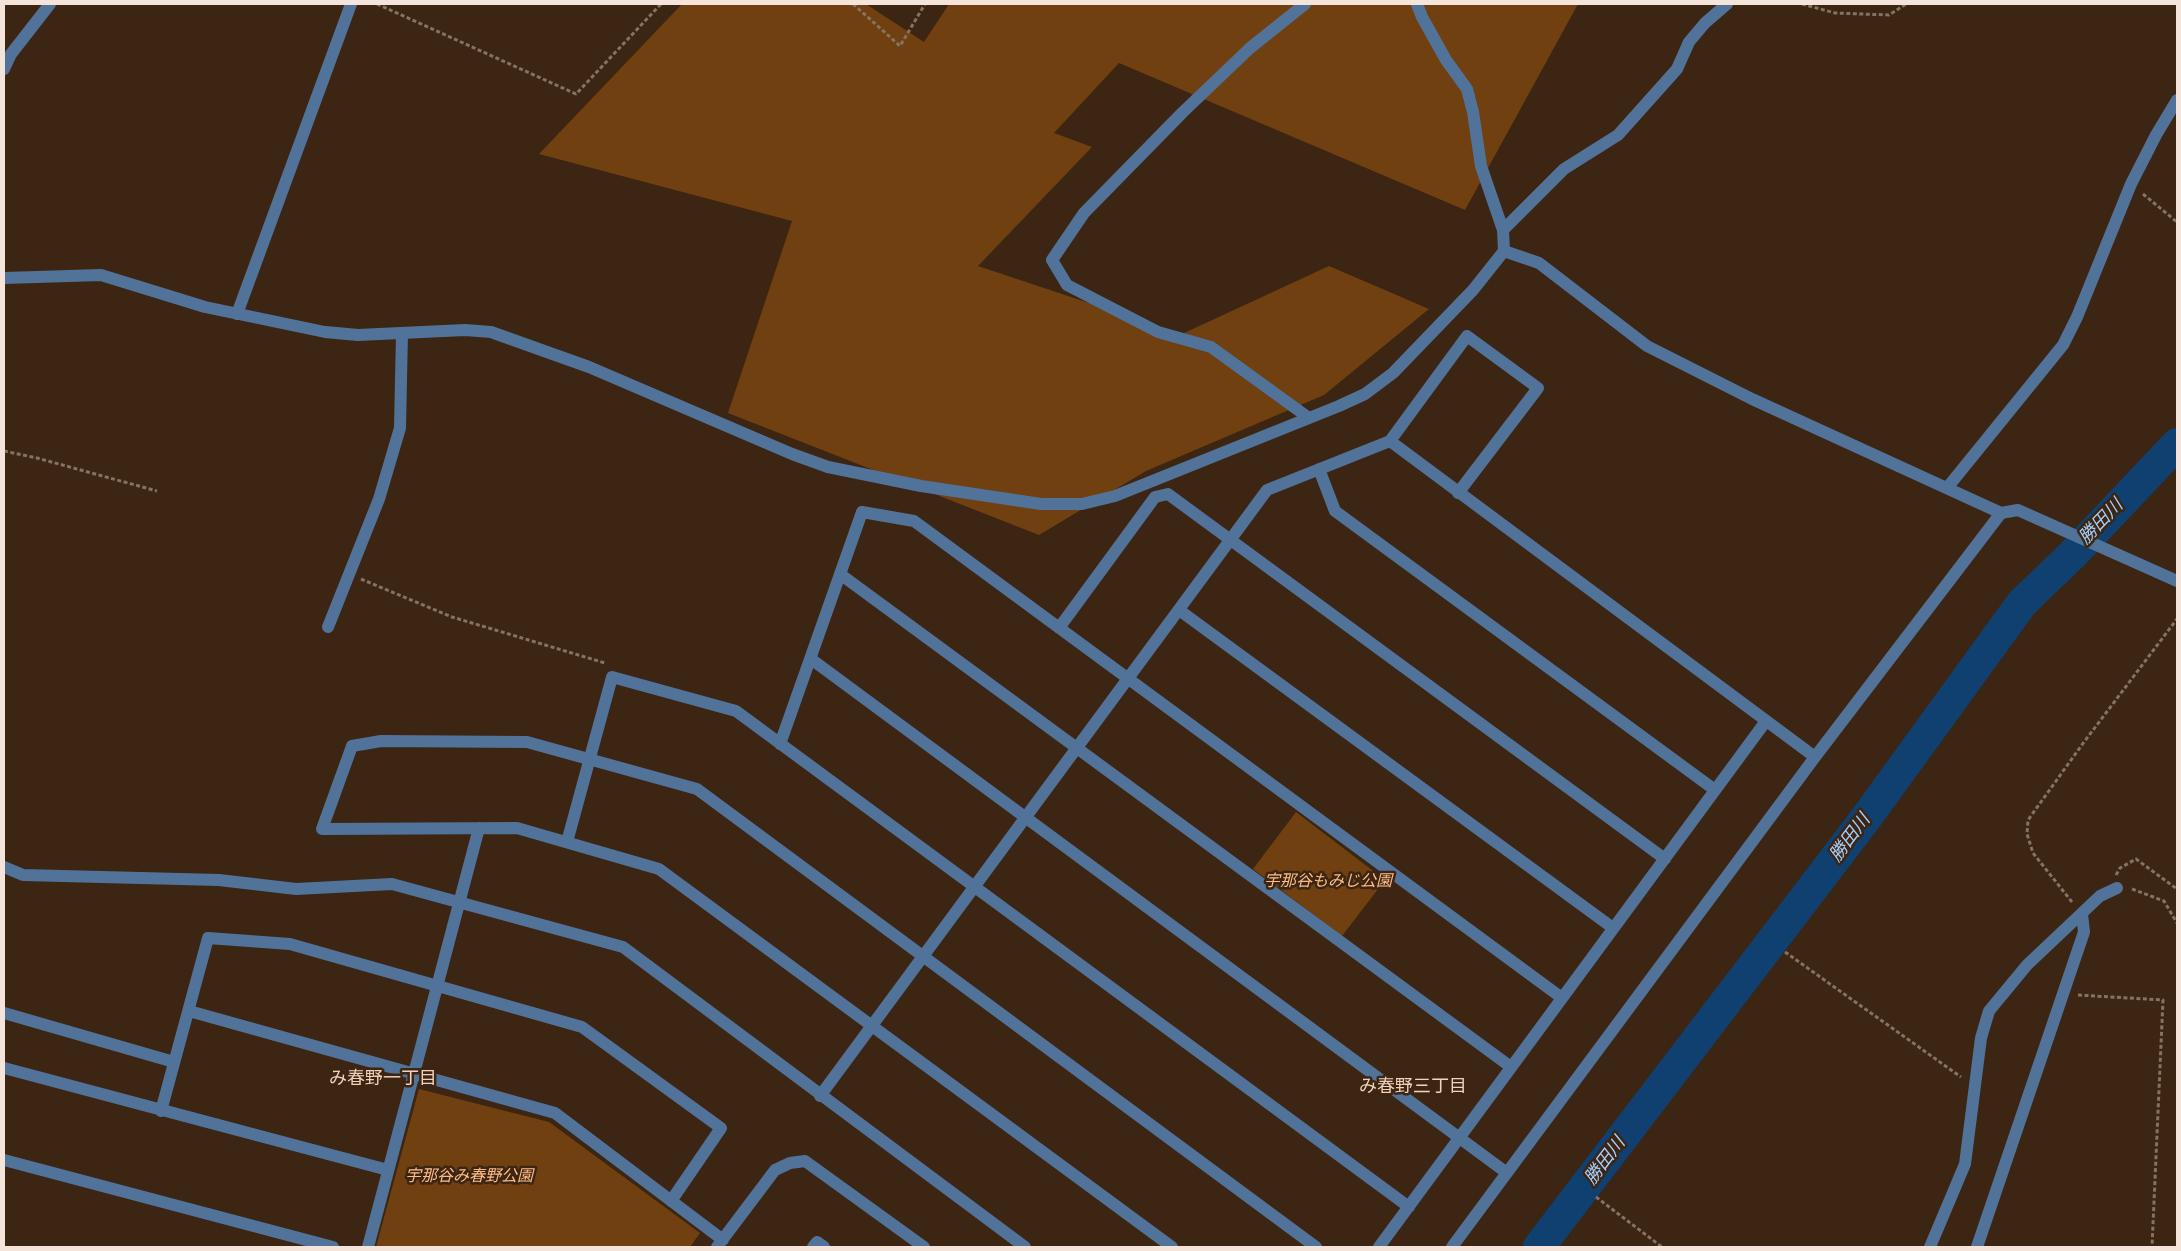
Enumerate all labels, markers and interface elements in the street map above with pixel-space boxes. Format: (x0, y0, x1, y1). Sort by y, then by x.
water label: 勝田川 (2074, 495, 2128, 549)
water label: 勝田川 (1825, 810, 1875, 866)
park label: 宇那谷もみじ公園 (1264, 871, 1392, 891)
district label: み春野一丁目 (329, 1068, 437, 1090)
district label: み春野三丁目 (1359, 1076, 1467, 1098)
water label: 勝田川 (1580, 1133, 1630, 1189)
park label: 宇那谷み春野公園 (405, 1166, 533, 1186)

